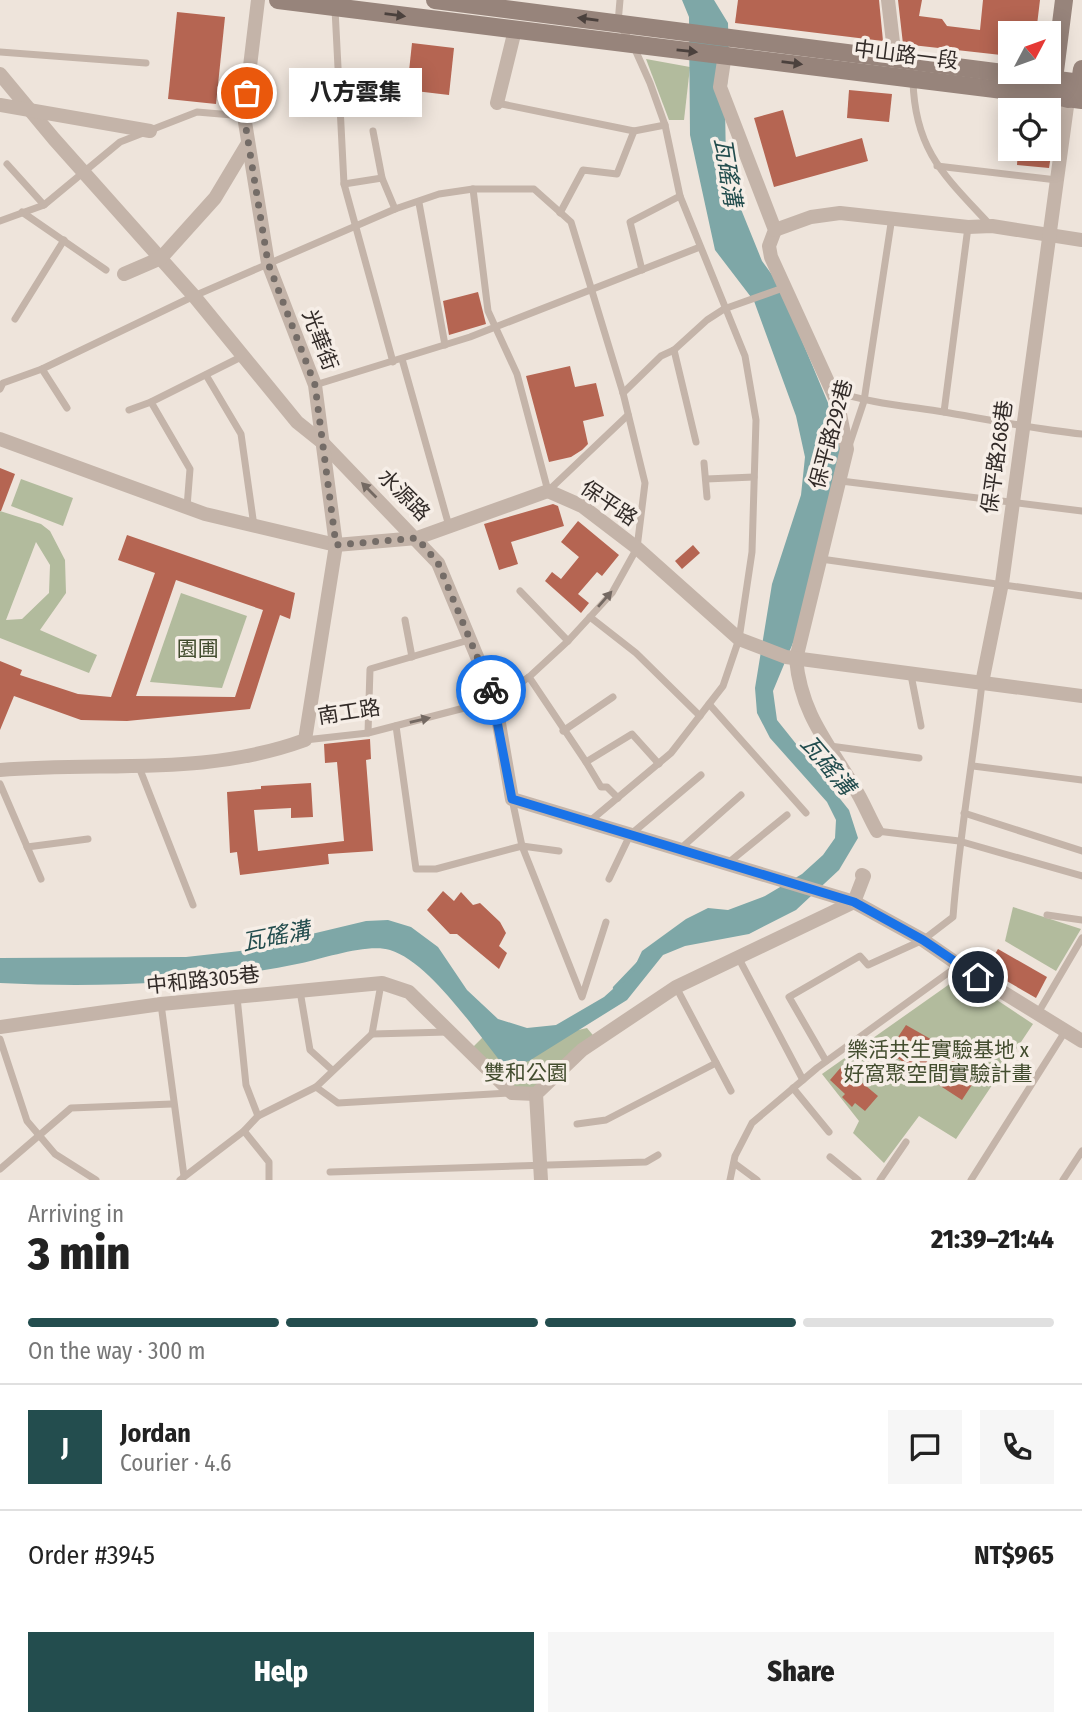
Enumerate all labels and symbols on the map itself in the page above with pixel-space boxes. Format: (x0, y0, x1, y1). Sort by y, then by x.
one-way arrow (384, 9, 406, 20)
one-way arrow (577, 13, 599, 24)
north arrow (998, 21, 1060, 84)
street label: 中山路一段 (852, 36, 960, 74)
one-way arrow (676, 46, 698, 57)
one-way arrow (782, 58, 804, 69)
pin (217, 63, 277, 123)
callout: 八方雲集 (289, 68, 422, 118)
water label: 瓦磘溝 (709, 136, 748, 211)
street label: 光華街 (297, 306, 343, 374)
street label: 保平路292巷 (804, 376, 858, 492)
street label: 保平路268巷 (976, 399, 1018, 515)
street label: 水源路 (373, 464, 435, 526)
street label: 保平路 (576, 475, 642, 531)
one-way arrow (362, 482, 378, 499)
one-way arrow (597, 590, 613, 608)
park label: 園圃 (177, 636, 219, 662)
courier (456, 655, 526, 725)
street label: 南工路 (316, 694, 382, 730)
one-way arrow (409, 714, 431, 725)
water label: 瓦磘溝 (795, 730, 863, 803)
water label: 瓦磘溝 (239, 915, 315, 956)
pin (948, 947, 1008, 1007)
street label: 中和路305巷 (145, 961, 261, 999)
park label: 樂活共生實驗基地 x 好窩聚空間實驗計畫 (844, 1037, 1033, 1087)
park label: 雙和公園 (484, 1060, 568, 1086)

